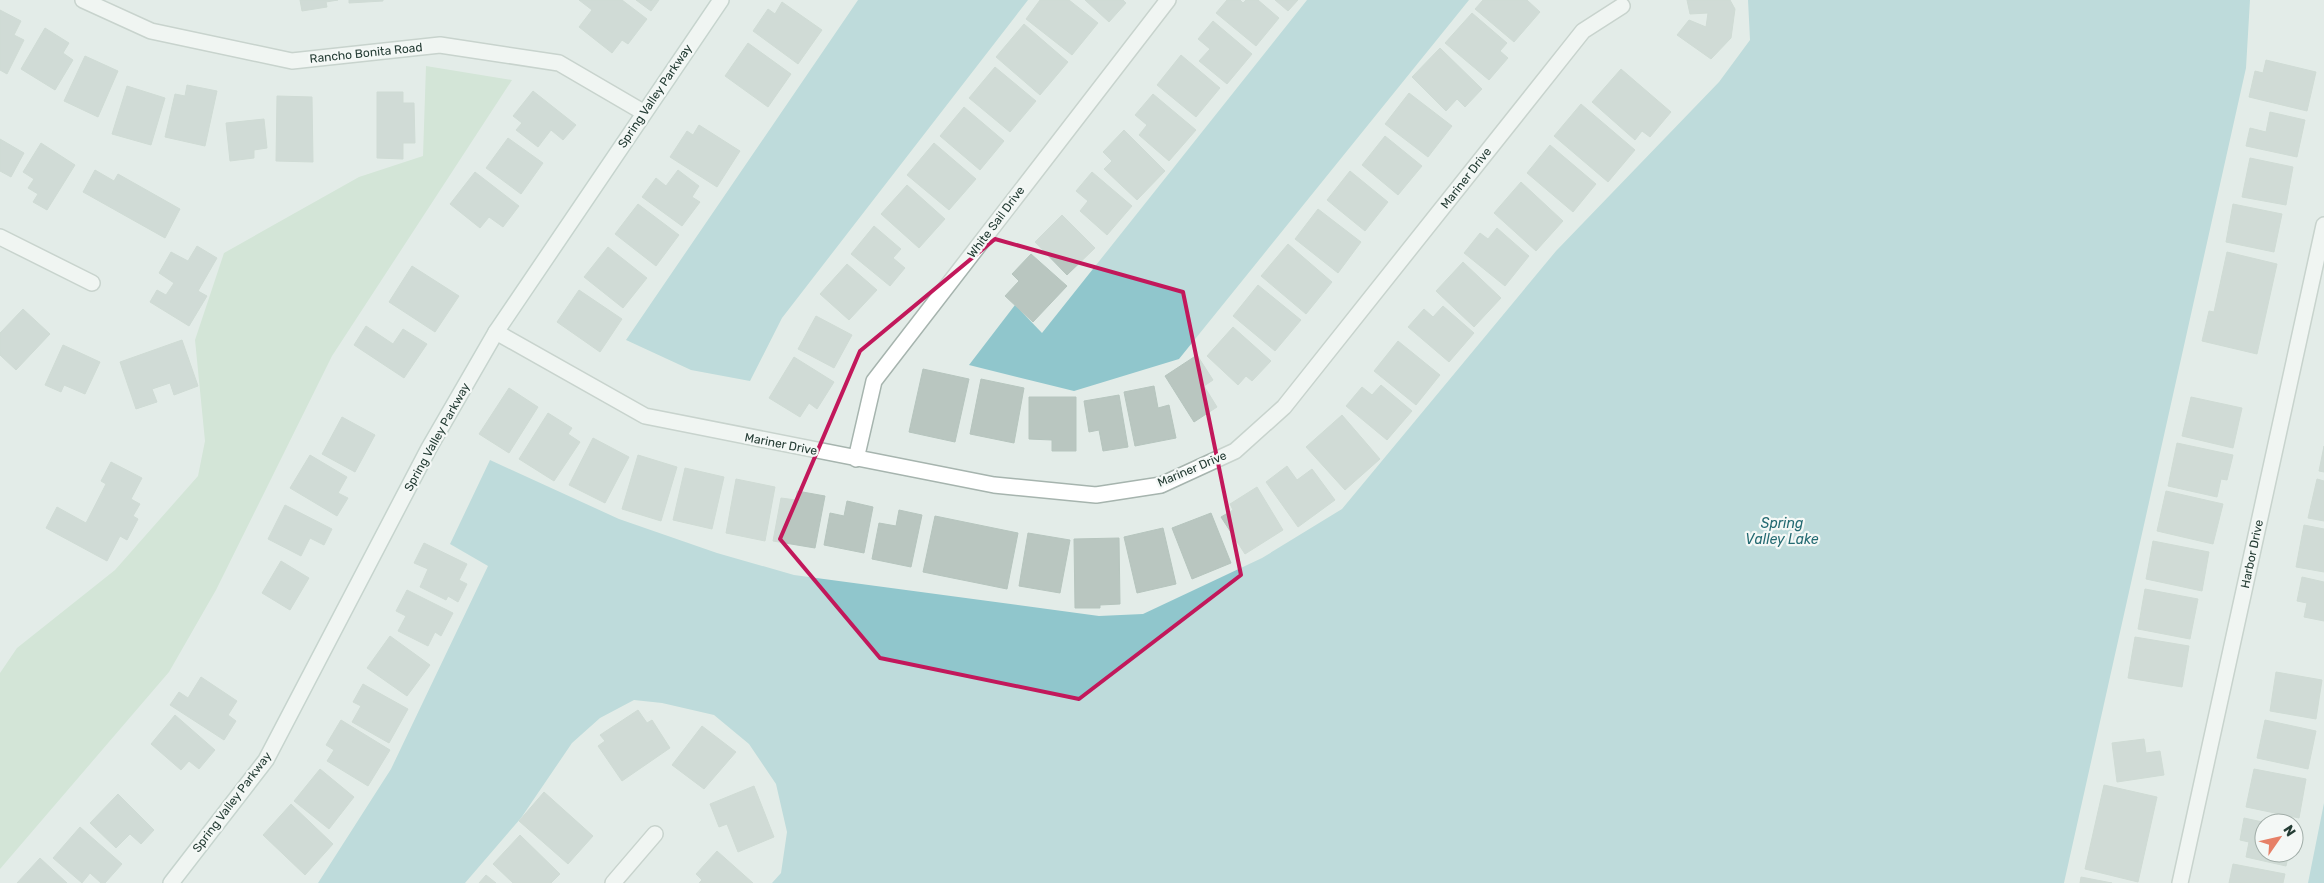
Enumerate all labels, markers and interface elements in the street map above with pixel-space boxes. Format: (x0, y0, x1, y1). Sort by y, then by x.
street label: Rancho Bonita Road (309, 40, 423, 66)
street label: Spring Valley Parkway (615, 41, 695, 150)
street label: Mariner Drive (1438, 144, 1494, 211)
street label: White Sail Drive (965, 183, 1028, 261)
street label: Spring Valley Parkway (401, 380, 473, 494)
street label: Mariner Drive (743, 430, 819, 458)
street label: Mariner Drive (1155, 448, 1229, 490)
water label: Spring Valley Lake (1745, 515, 1819, 548)
street label: Harbor Drive (2238, 518, 2266, 590)
street label: Spring Valley Parkway (190, 749, 275, 855)
north arrow (2254, 813, 2304, 863)
text: N (2279, 822, 2299, 840)

